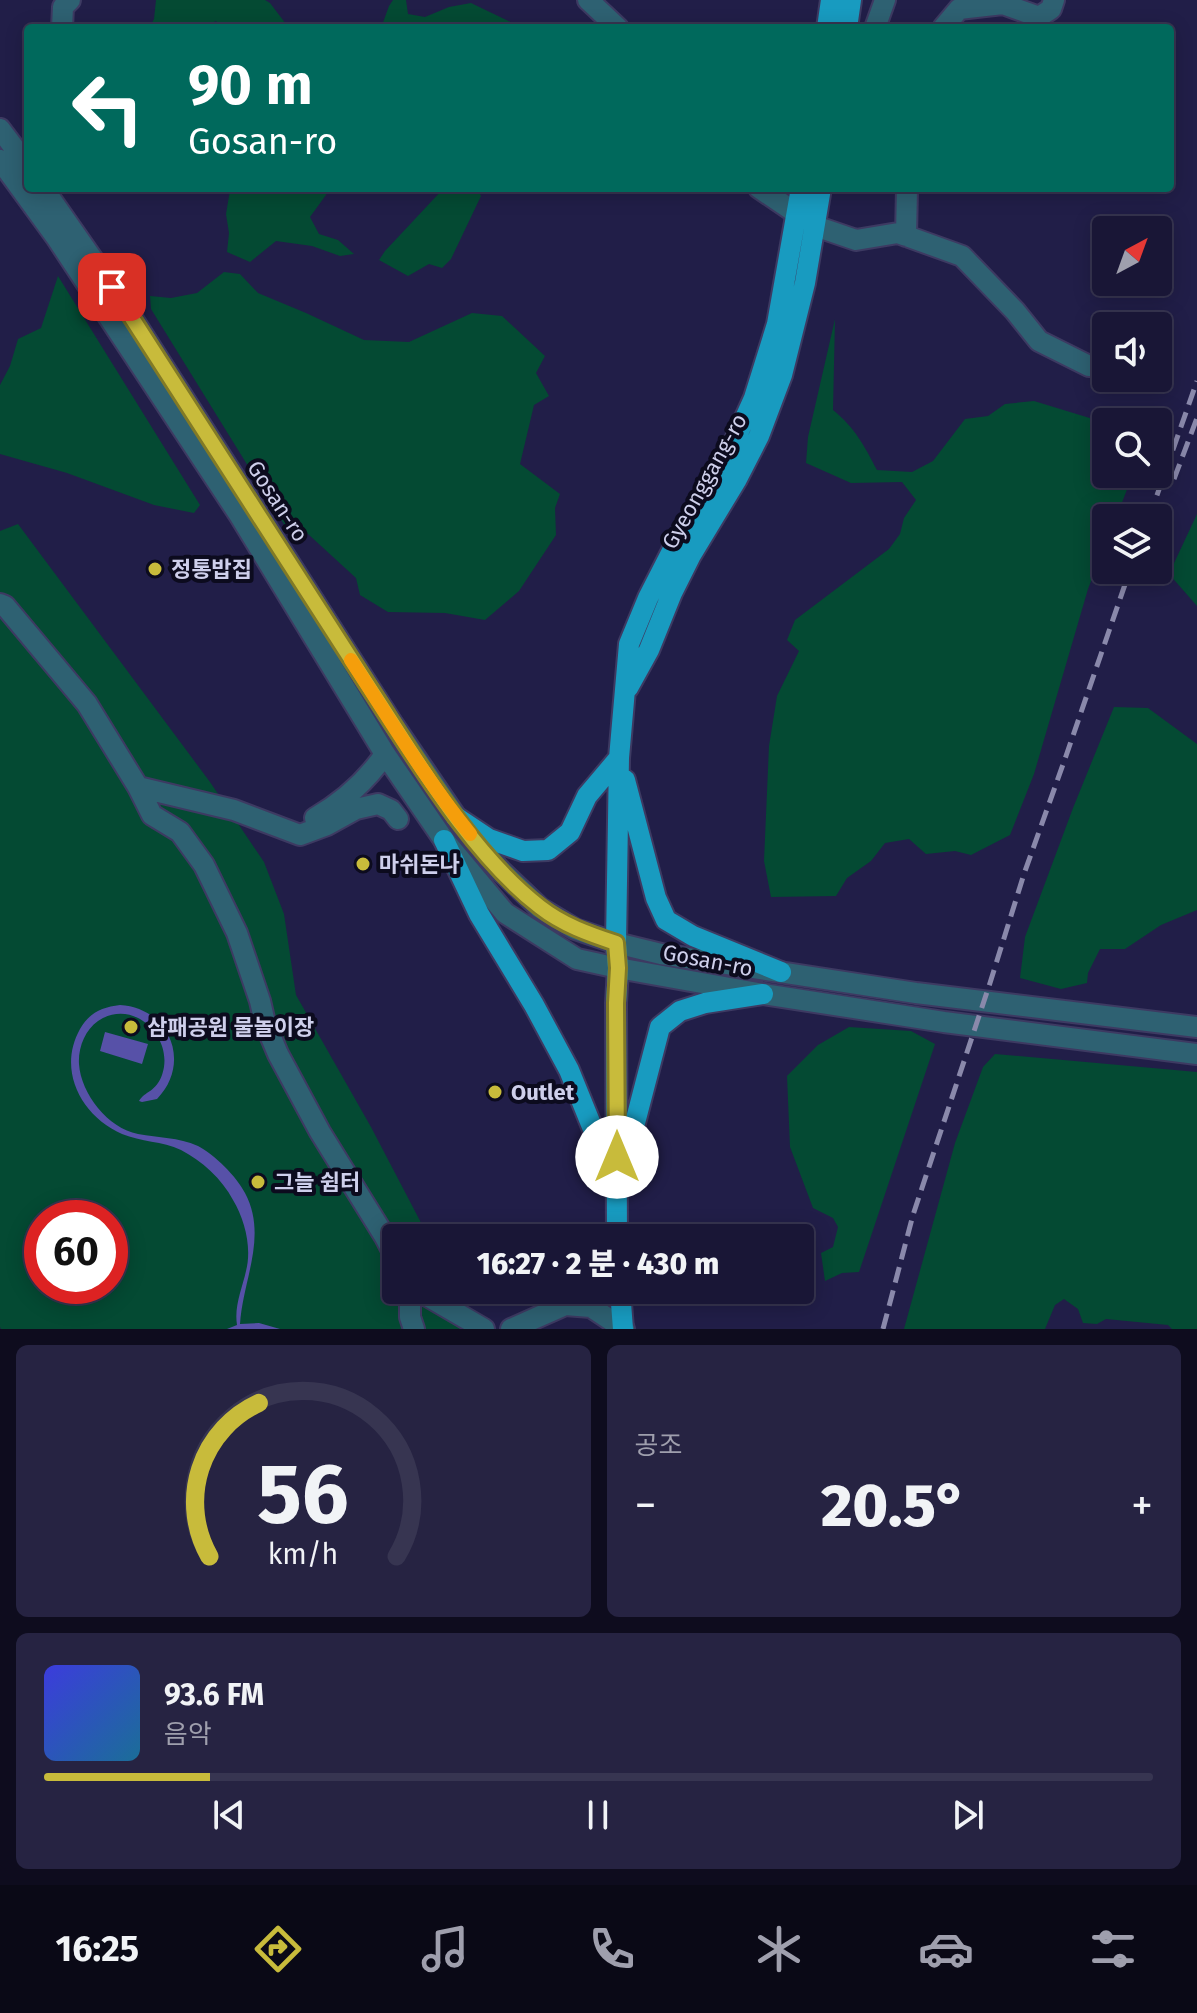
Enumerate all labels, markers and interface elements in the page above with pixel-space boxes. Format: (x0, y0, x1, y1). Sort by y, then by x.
text: 90 m (188, 52, 313, 119)
icon: left (56, 56, 160, 160)
text: Gosan-ro (188, 120, 337, 164)
north arrow (1092, 216, 1172, 296)
map controls (1092, 216, 1172, 584)
pin (78, 253, 146, 321)
icon: arrive (90, 265, 134, 309)
button: sound (1092, 312, 1172, 392)
button: search (1092, 408, 1172, 488)
street label: Gyeonggang-ro (656, 409, 753, 554)
street label: Gosan-ro (241, 456, 314, 547)
button: layers (1092, 504, 1172, 584)
place label: 정통밥집 (171, 556, 252, 583)
marker: 정통밥집 (146, 560, 164, 578)
place label: 마쉬돈나 (379, 851, 460, 878)
marker: 마쉬돈나 (354, 855, 372, 873)
street label: Gosan-ro (661, 939, 755, 982)
place label: 삼패공원 물놀이장 (147, 1014, 314, 1041)
marker: 삼패공원 물놀이장 (122, 1018, 140, 1036)
place label: Outlet (511, 1079, 575, 1106)
marker: Outlet (486, 1083, 504, 1101)
position arrow (575, 1115, 659, 1199)
place label: 그늘 쉼터 (274, 1169, 360, 1196)
marker: 그늘 쉼터 (249, 1173, 267, 1191)
speed limit sign: 60 (24, 1200, 128, 1304)
text: 16:27 · 2 분 · 430 m (477, 1246, 719, 1282)
text: 공조 (635, 1430, 682, 1461)
text: 56 (257, 1445, 349, 1545)
text: 20.5° (821, 1470, 966, 1542)
text: − (635, 1479, 657, 1532)
text: + (1131, 1479, 1153, 1532)
text: km/h (268, 1537, 339, 1572)
text: 93.6 FM (164, 1677, 264, 1713)
text: 음악 (164, 1719, 212, 1750)
icon: previous (207, 1793, 251, 1837)
icon: pause (576, 1793, 620, 1837)
icon: next (946, 1793, 990, 1837)
icon: directions (250, 1921, 306, 1977)
icon: music (417, 1921, 473, 1977)
icon: phone (584, 1921, 640, 1977)
icon: climate (751, 1921, 807, 1977)
icon: car (918, 1921, 974, 1977)
icon: filters (1085, 1921, 1141, 1977)
text: 16:25 (56, 1927, 139, 1971)

